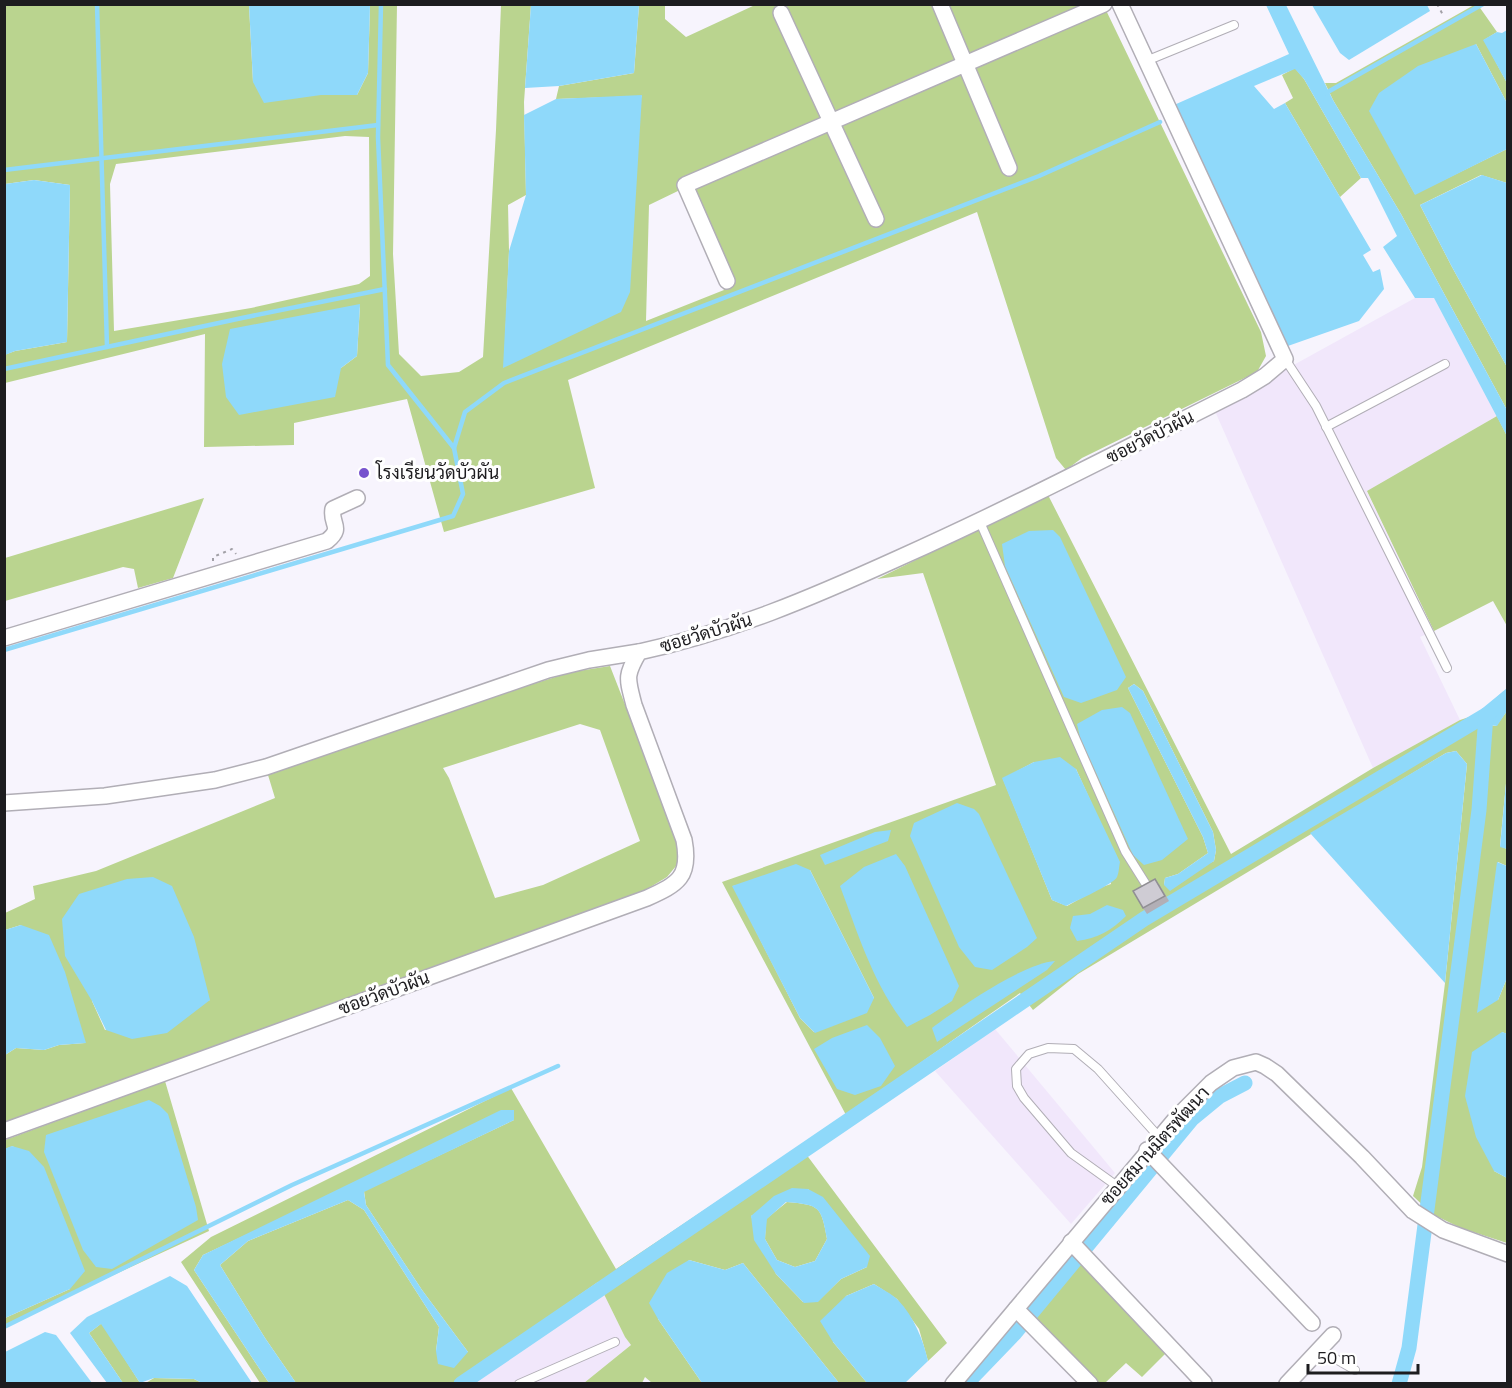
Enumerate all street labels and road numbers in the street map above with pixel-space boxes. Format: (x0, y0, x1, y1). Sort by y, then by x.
street label: ซอยวัดบัวผัน (1101, 403, 1198, 470)
street label: ซอยวัดบัวผัน (656, 606, 755, 659)
street label: ซอยวัดบัวผัน (334, 964, 433, 1022)
street label: ซอยสมานมิตรพัฒนา (1094, 1080, 1216, 1211)

